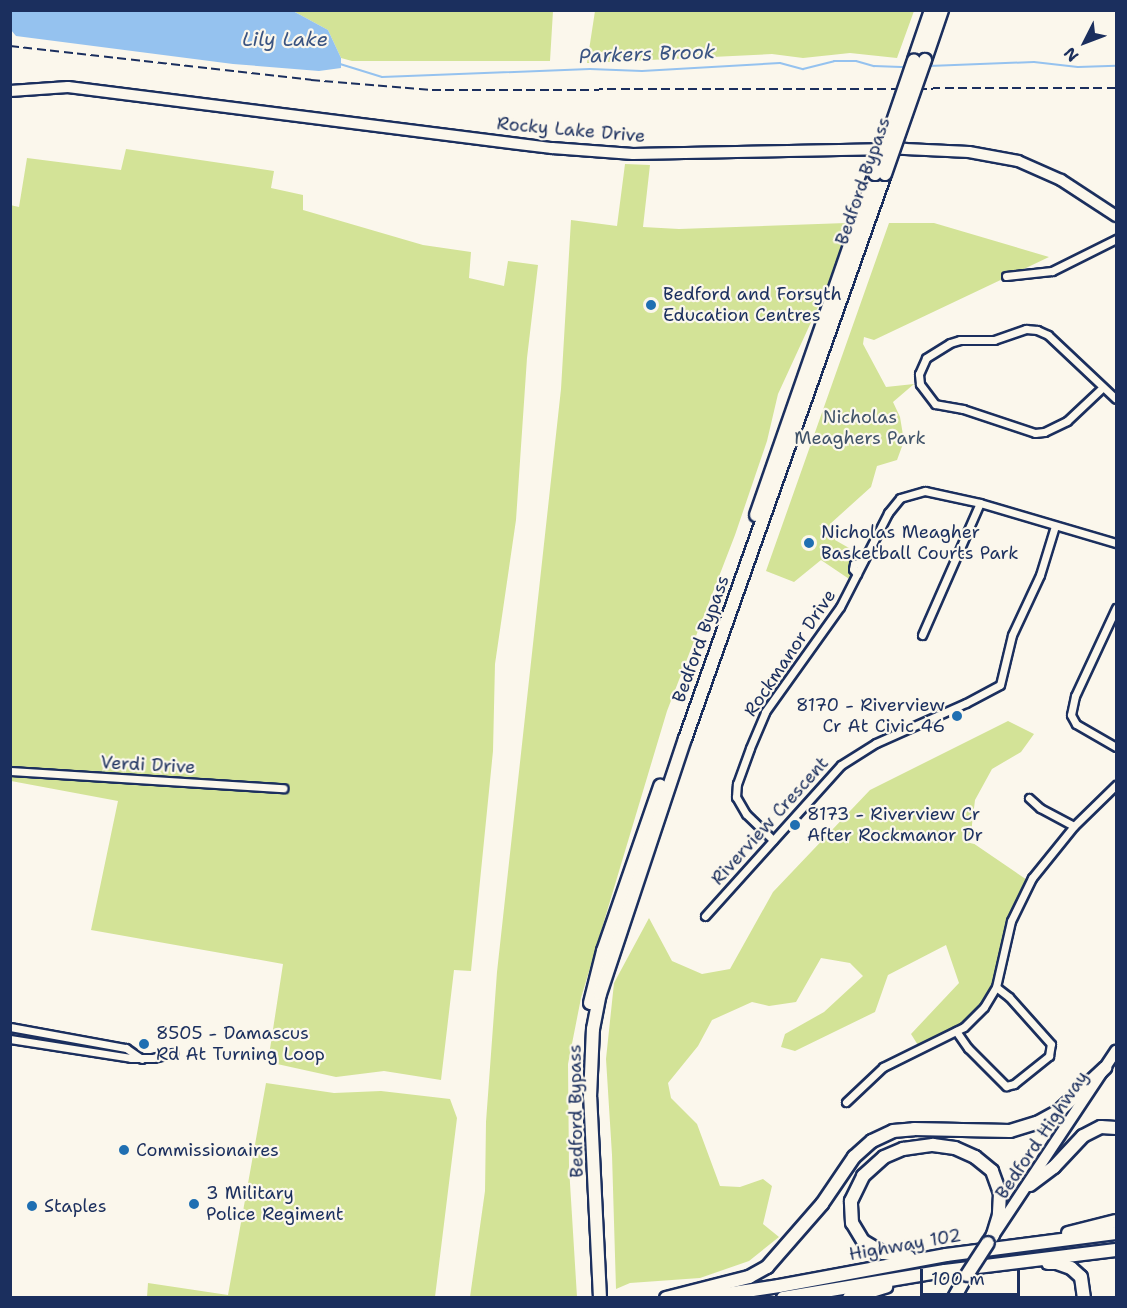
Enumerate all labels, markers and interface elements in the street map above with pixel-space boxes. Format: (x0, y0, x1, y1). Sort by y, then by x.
north arrow (1055, 12, 1115, 72)
water label: Lily Lake (242, 27, 328, 51)
water label: Parkers Brook (578, 40, 716, 68)
text: N (1059, 43, 1083, 66)
street label: Rocky Lake Drive (496, 113, 646, 147)
street label: Bedford Bypass (831, 114, 895, 248)
place label: Bedford and Forsyth Education Centres (663, 284, 842, 326)
marker: Bedford and Forsyth Education Centres (644, 298, 658, 312)
park label: Nicholas Meaghers Park (794, 407, 926, 450)
place label: Nicholas Meagher Basketball Courts Park (821, 522, 1019, 564)
marker: Nicholas Meagher Basketball Courts Park (802, 536, 816, 550)
street label: Bedford Bypass (668, 573, 734, 705)
street label: Rockmanor Drive (739, 585, 841, 721)
place label: 8170 - Riverview Cr At Civic 46 (796, 695, 945, 738)
marker: 8170 - Riverview Cr At Civic 46 (950, 709, 964, 723)
street label: Verdi Drive (100, 752, 196, 778)
street label: Riverview Crescent (707, 752, 833, 890)
place label: 8173 - Riverview Cr After Rockmanor Dr (807, 804, 983, 846)
marker: 8173 - Riverview Cr After Rockmanor Dr (788, 818, 802, 832)
place label: 8505 - Damascus Rd At Turning Loop (156, 1023, 325, 1066)
marker: 8505 - Damascus Rd At Turning Loop (137, 1037, 151, 1051)
street label: Bedford Bypass (564, 1044, 588, 1178)
street label: Bedford Highway (991, 1067, 1093, 1203)
place label: Commissionaires (136, 1139, 279, 1161)
marker: Commissionaires (117, 1143, 131, 1157)
place label: 3 Military Police Regiment (206, 1183, 344, 1226)
place label: Staples (44, 1195, 107, 1217)
marker: 3 Military Police Regiment (187, 1197, 201, 1211)
marker: Staples (25, 1199, 39, 1213)
street label: Highway 102 (847, 1225, 963, 1265)
scale bar (923, 1257, 1024, 1295)
text: 100 m (931, 1267, 985, 1291)

